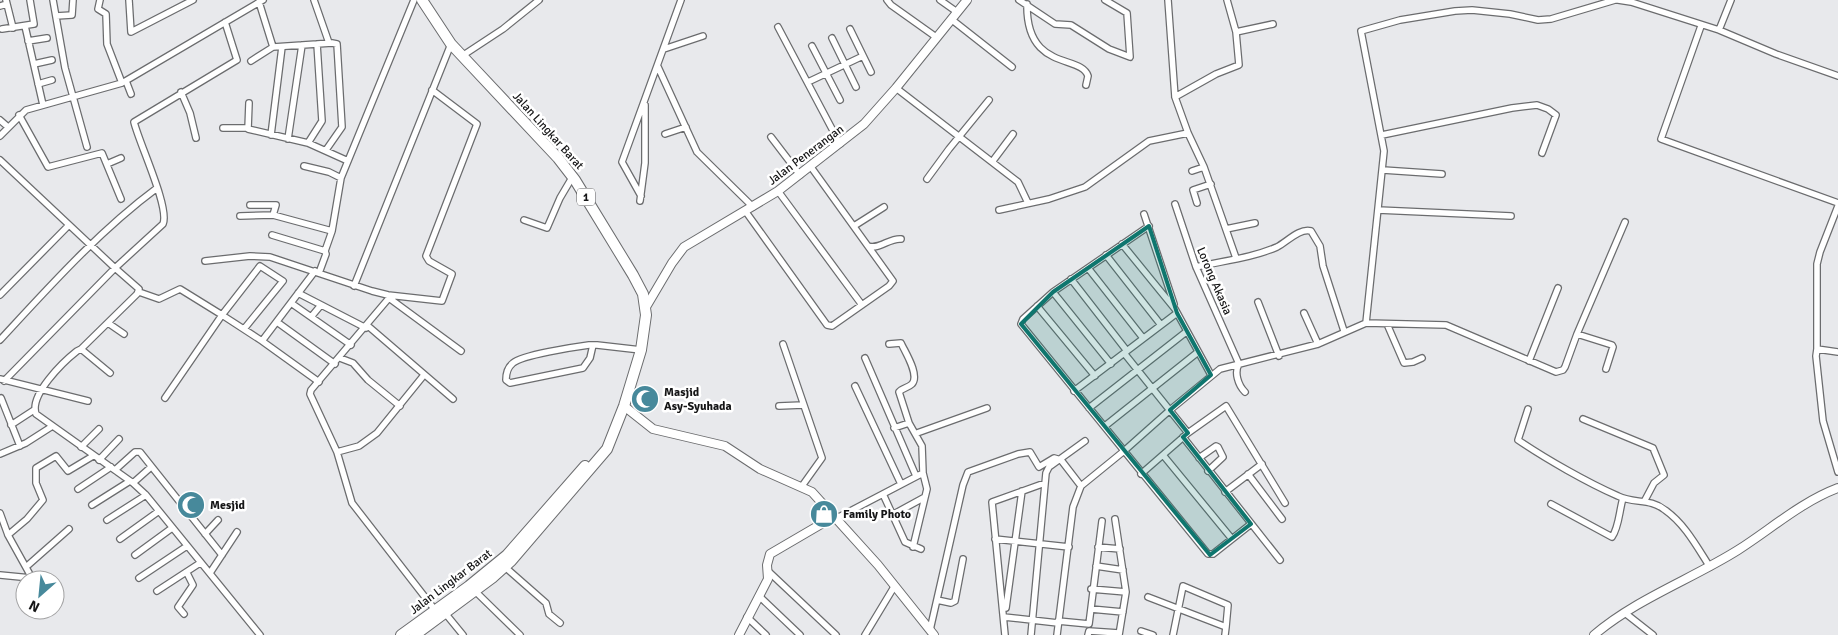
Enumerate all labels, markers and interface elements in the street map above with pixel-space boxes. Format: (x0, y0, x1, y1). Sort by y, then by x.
street label: Jalan Lingkar Barat (509, 89, 587, 173)
street label: Jalan Penerangan (765, 122, 847, 188)
road number: 1 (577, 188, 595, 206)
street label: Lorong Akasia (1193, 245, 1235, 317)
mosque icon: Masjid Asy-Syuhada (630, 384, 660, 414)
place label: Masjid Asy-Syuhada (664, 385, 732, 414)
mosque icon: Mesjid (176, 490, 206, 520)
place label: Mesjid (210, 498, 246, 513)
shop icon: Family Photo (809, 499, 839, 529)
place label: Family Photo (843, 507, 911, 522)
street label: Jalan Lingkar Barat (407, 546, 495, 618)
north arrow (15, 570, 65, 620)
text: N (26, 596, 43, 616)

